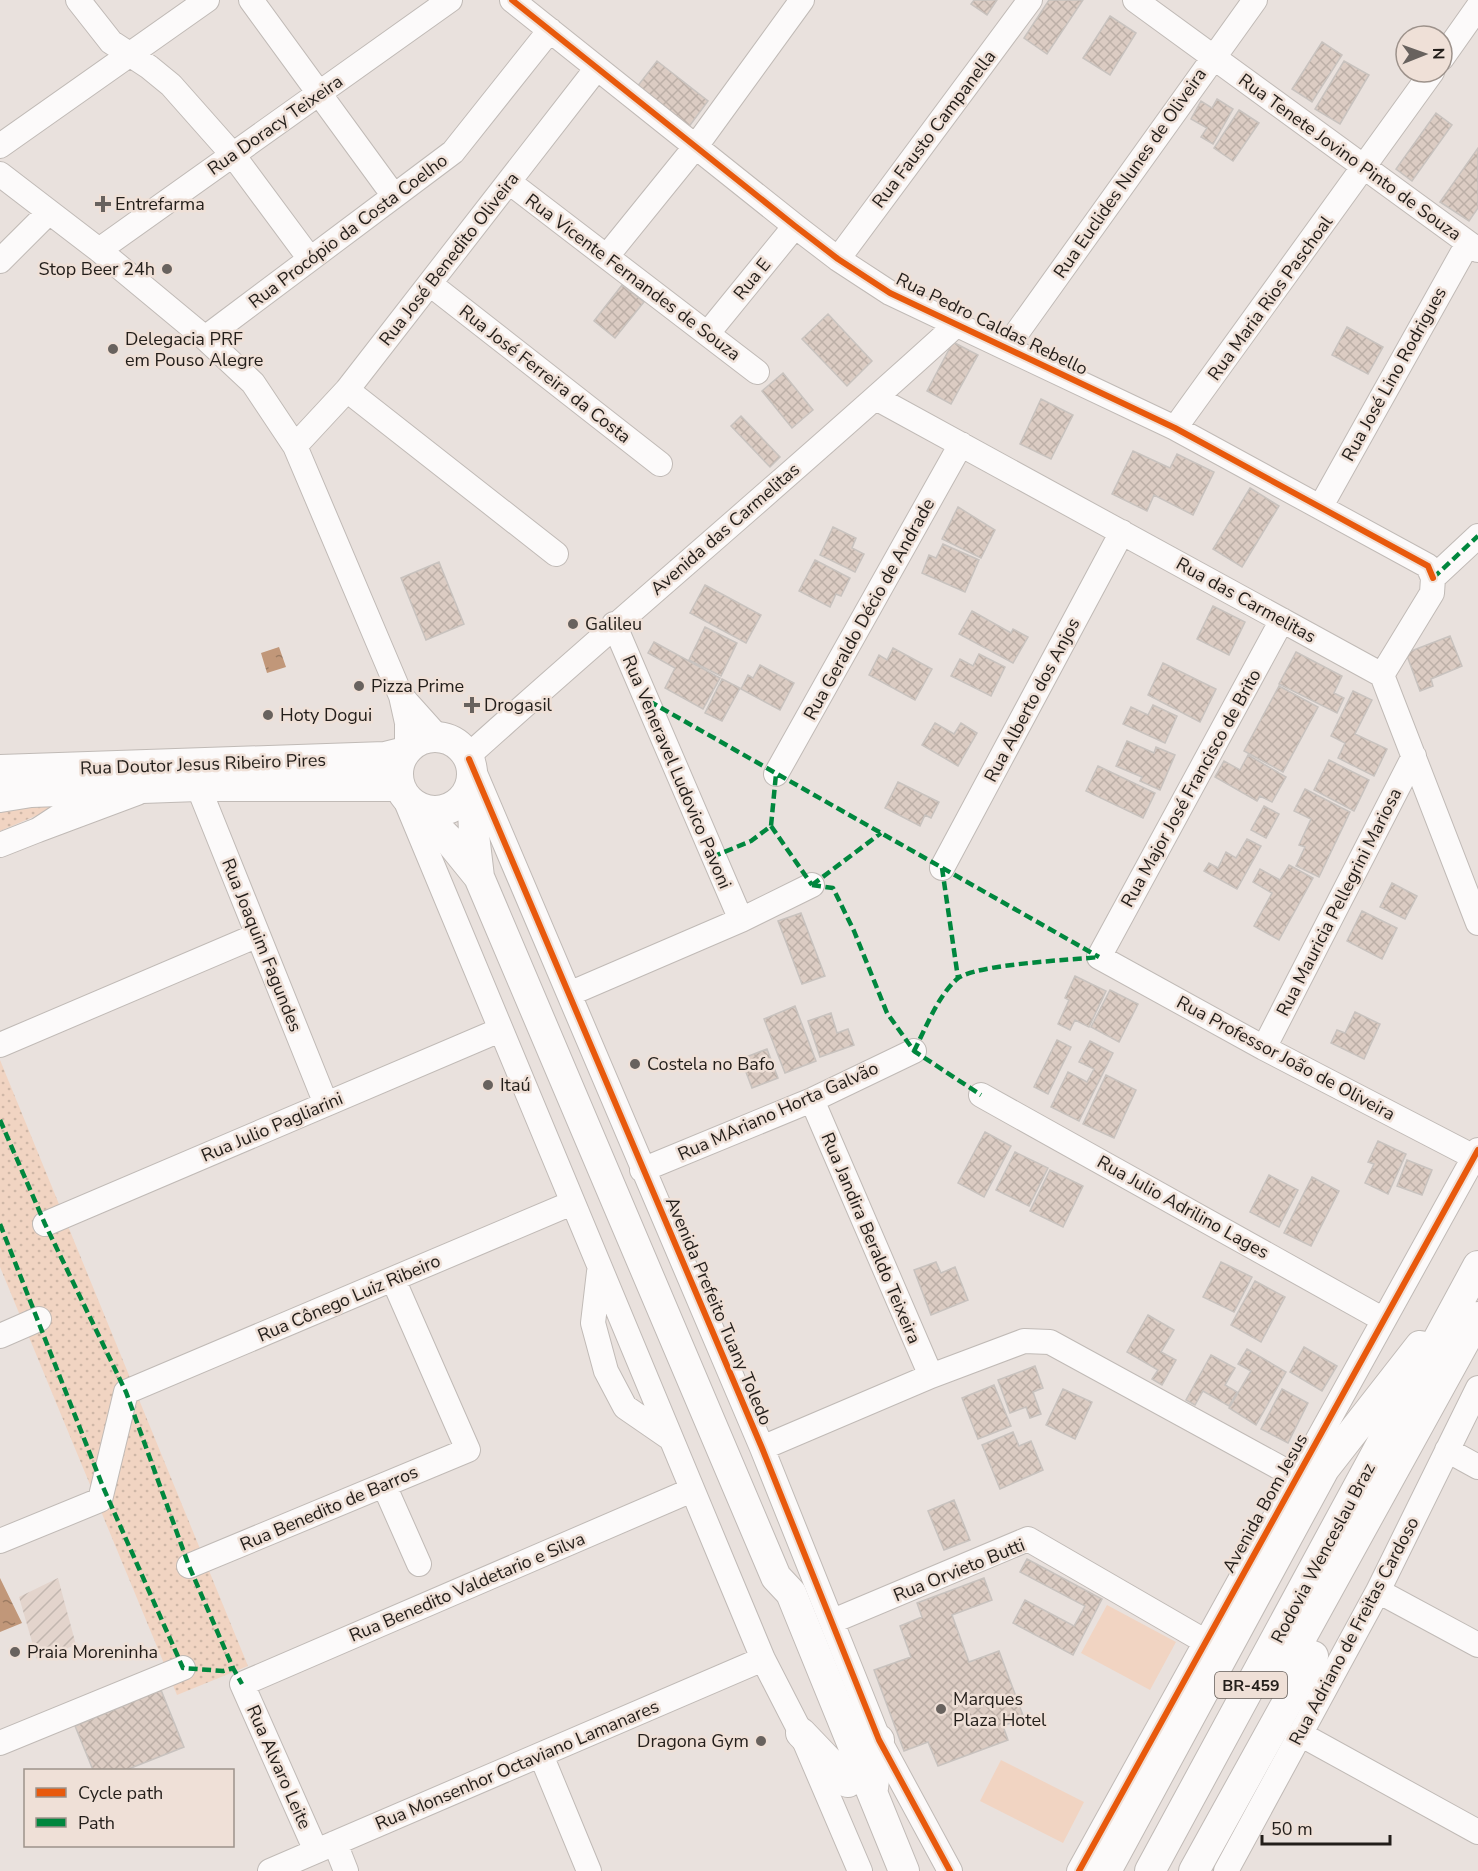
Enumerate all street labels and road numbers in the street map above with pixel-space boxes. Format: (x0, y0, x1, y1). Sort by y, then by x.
street label: Rua Fausto Campanella (867, 45, 1001, 213)
street label: Rua Euclides Nunes de Oliveira (1048, 63, 1212, 283)
street label: Rua Tenete Jovino Pinto de Souza (1234, 68, 1466, 246)
street label: Rua Doracy Teixeira (203, 69, 347, 181)
street label: Rua Procópio da Costa Coelho (244, 148, 452, 314)
street label: Rua José Benedito Oliveira (374, 167, 524, 351)
street label: Rua Vicente Fernandes de Souza (520, 188, 746, 366)
street label: Rua Maria Rios Paschoal (1202, 210, 1338, 385)
street label: Rua E (728, 253, 776, 305)
street label: Rua Pedro Caldas Rebello (892, 267, 1092, 381)
street label: Rua José Lino Rodrigues (1336, 283, 1452, 465)
street label: Rua José Ferreira da Costa (454, 299, 636, 449)
street label: Avenida das Carmelitas (645, 457, 805, 601)
street label: Rua Geraldo Décio de Andrade (798, 494, 940, 724)
street label: Rua das Carmelitas (1172, 552, 1320, 648)
street label: Rua Alberto dos Anjos (979, 614, 1085, 786)
street label: Rua Veneravel Ludovico Pavoni (617, 651, 737, 893)
street label: Rua Major José Francisco de Brito (1115, 665, 1267, 911)
street label: Rua Doutor Jesus Ribeiro Pires (80, 748, 326, 780)
street label: Rua Mauricia Pellegrini Mariosa (1271, 784, 1407, 1020)
street label: Rua Joaquim Fagundes (216, 855, 308, 1035)
street label: Rua Professor João de Oliveira (1173, 990, 1399, 1126)
street label: Rua MAriano Horta Galvão (674, 1056, 882, 1166)
street label: Rua Julio Pagliarini (198, 1086, 346, 1168)
street label: Rua Jandira Beraldo Teixeira (816, 1129, 926, 1347)
street label: Rua Julio Adrilino Lages (1093, 1150, 1273, 1264)
street label: Avenida Prefeito Tuany Toledo (660, 1193, 778, 1429)
street label: Rua Cônego Luiz Ribeiro (254, 1249, 444, 1347)
street label: Avenida Bom Jesus (1217, 1429, 1313, 1577)
street label: Rodovia Wenceslau Braz (1265, 1459, 1381, 1647)
street label: Rua Benedito de Barros (236, 1460, 422, 1556)
street label: Rua Adriano de Freitas Cardoso (1283, 1513, 1425, 1749)
street label: Rua Benedito Valdetario e Silva (345, 1526, 589, 1648)
street label: Rua Orvieto Butti (890, 1533, 1028, 1607)
road number: BR-459 (1215, 1672, 1287, 1698)
street label: Rua Monsenhor Octaviano Lamanares (371, 1694, 663, 1836)
street label: Rua Alvaro Leite (241, 1701, 317, 1833)

